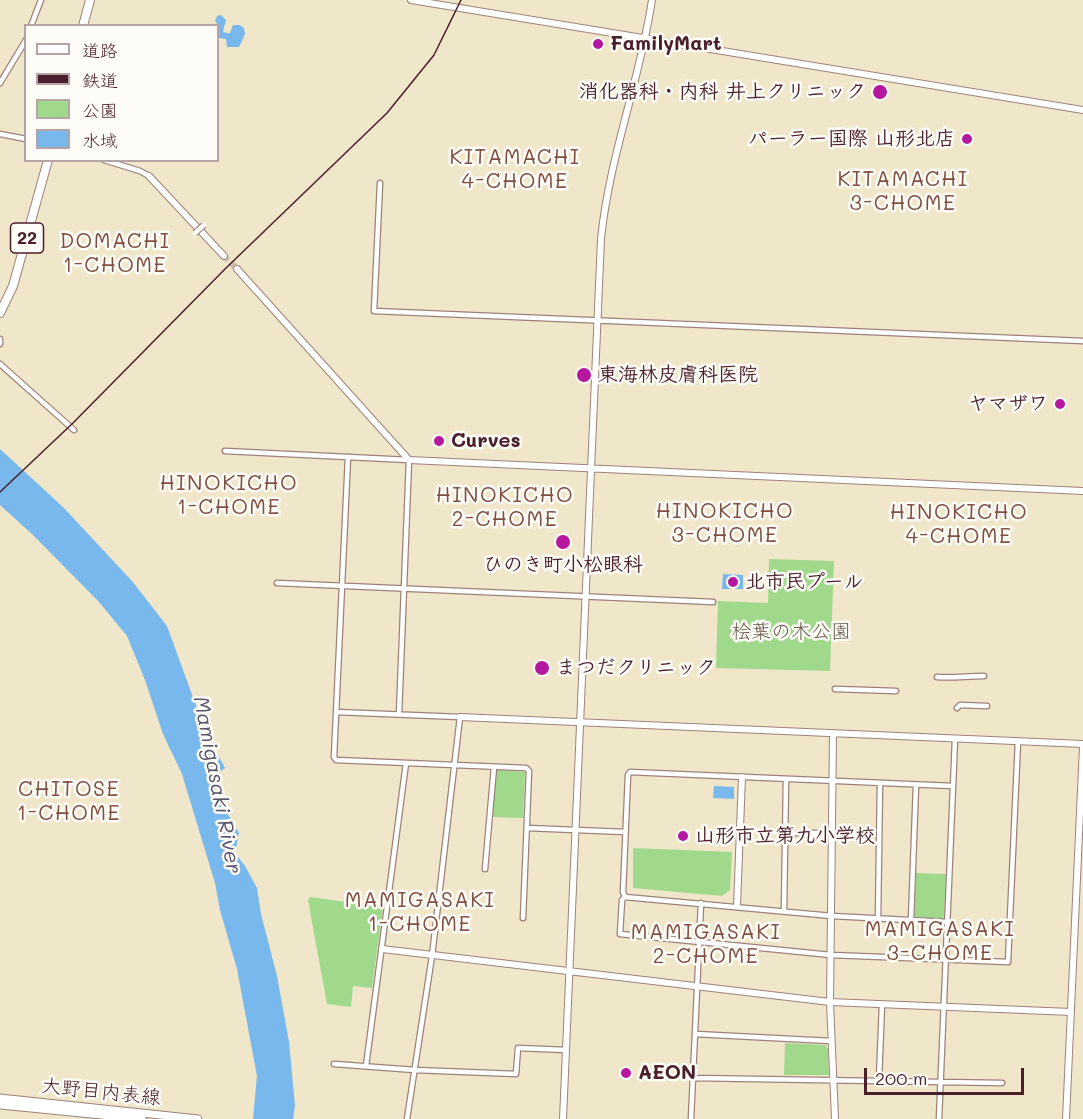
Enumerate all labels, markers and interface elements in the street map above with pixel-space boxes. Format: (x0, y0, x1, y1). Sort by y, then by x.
legend (24, 24, 219, 162)
place label: FamilyMart (610, 32, 722, 56)
marker: FamilyMart (591, 37, 605, 51)
text: 道路 (82, 38, 118, 62)
text: 鉄道 (82, 68, 118, 92)
place label: 消化器科・内科 井上クリニック (579, 80, 866, 104)
marker: 消化器科・内科 井上クリニック (871, 83, 889, 101)
text: 公園 (82, 98, 118, 122)
place label: パーラー国際 山形北店 (748, 127, 955, 151)
text: 水域 (82, 128, 118, 152)
marker: パーラー国際 山形北店 (960, 132, 974, 146)
district label: KITAMACHI 4-CHOME (450, 145, 580, 195)
district label: KITAMACHI 3-CHOME (838, 167, 968, 217)
road number: 22 (10, 223, 44, 253)
district label: DOMACHI 1-CHOME (60, 229, 170, 279)
place label: 東海林皮膚科医院 (598, 363, 758, 387)
marker: 東海林皮膚科医院 (575, 366, 593, 384)
place label: ヤマザワ (968, 392, 1048, 416)
marker: ヤマザワ (1053, 397, 1067, 411)
place label: Curves (451, 429, 521, 453)
marker: Curves (432, 434, 446, 448)
district label: HINOKICHO 1-CHOME (160, 471, 298, 521)
district label: HINOKICHO 2-CHOME (436, 483, 574, 533)
district label: HINOKICHO 3-CHOME (656, 499, 794, 549)
district label: HINOKICHO 4-CHOME (890, 500, 1028, 550)
marker: ひのき町小松眼科 (554, 533, 572, 551)
place label: ひのき町小松眼科 (483, 553, 643, 577)
place label: 北市民プール (745, 570, 864, 594)
marker: 北市民プール (726, 575, 740, 589)
park label: 桧葉の木公園 (731, 620, 851, 644)
place label: まつだクリニック (556, 656, 716, 680)
marker: まつだクリニック (533, 659, 551, 677)
water label: Mamigasaki River (187, 694, 247, 876)
district label: CHITOSE 1-CHOME (17, 777, 121, 827)
place label: 山形市立第九小学校 (695, 824, 875, 848)
marker: 山形市立第九小学校 (676, 829, 690, 843)
district label: MAMIGASAKI 1-CHOME (345, 888, 495, 938)
district label: MAMIGASAKI 3-CHOME (865, 917, 1015, 967)
district label: MAMIGASAKI 2-CHOME (631, 920, 781, 970)
scale bar (867, 1056, 1028, 1094)
place label: AEON (638, 1061, 696, 1085)
marker: AEON (619, 1066, 633, 1080)
text: 200 m (875, 1066, 927, 1090)
street label: 大野目内表線 (40, 1074, 162, 1110)

